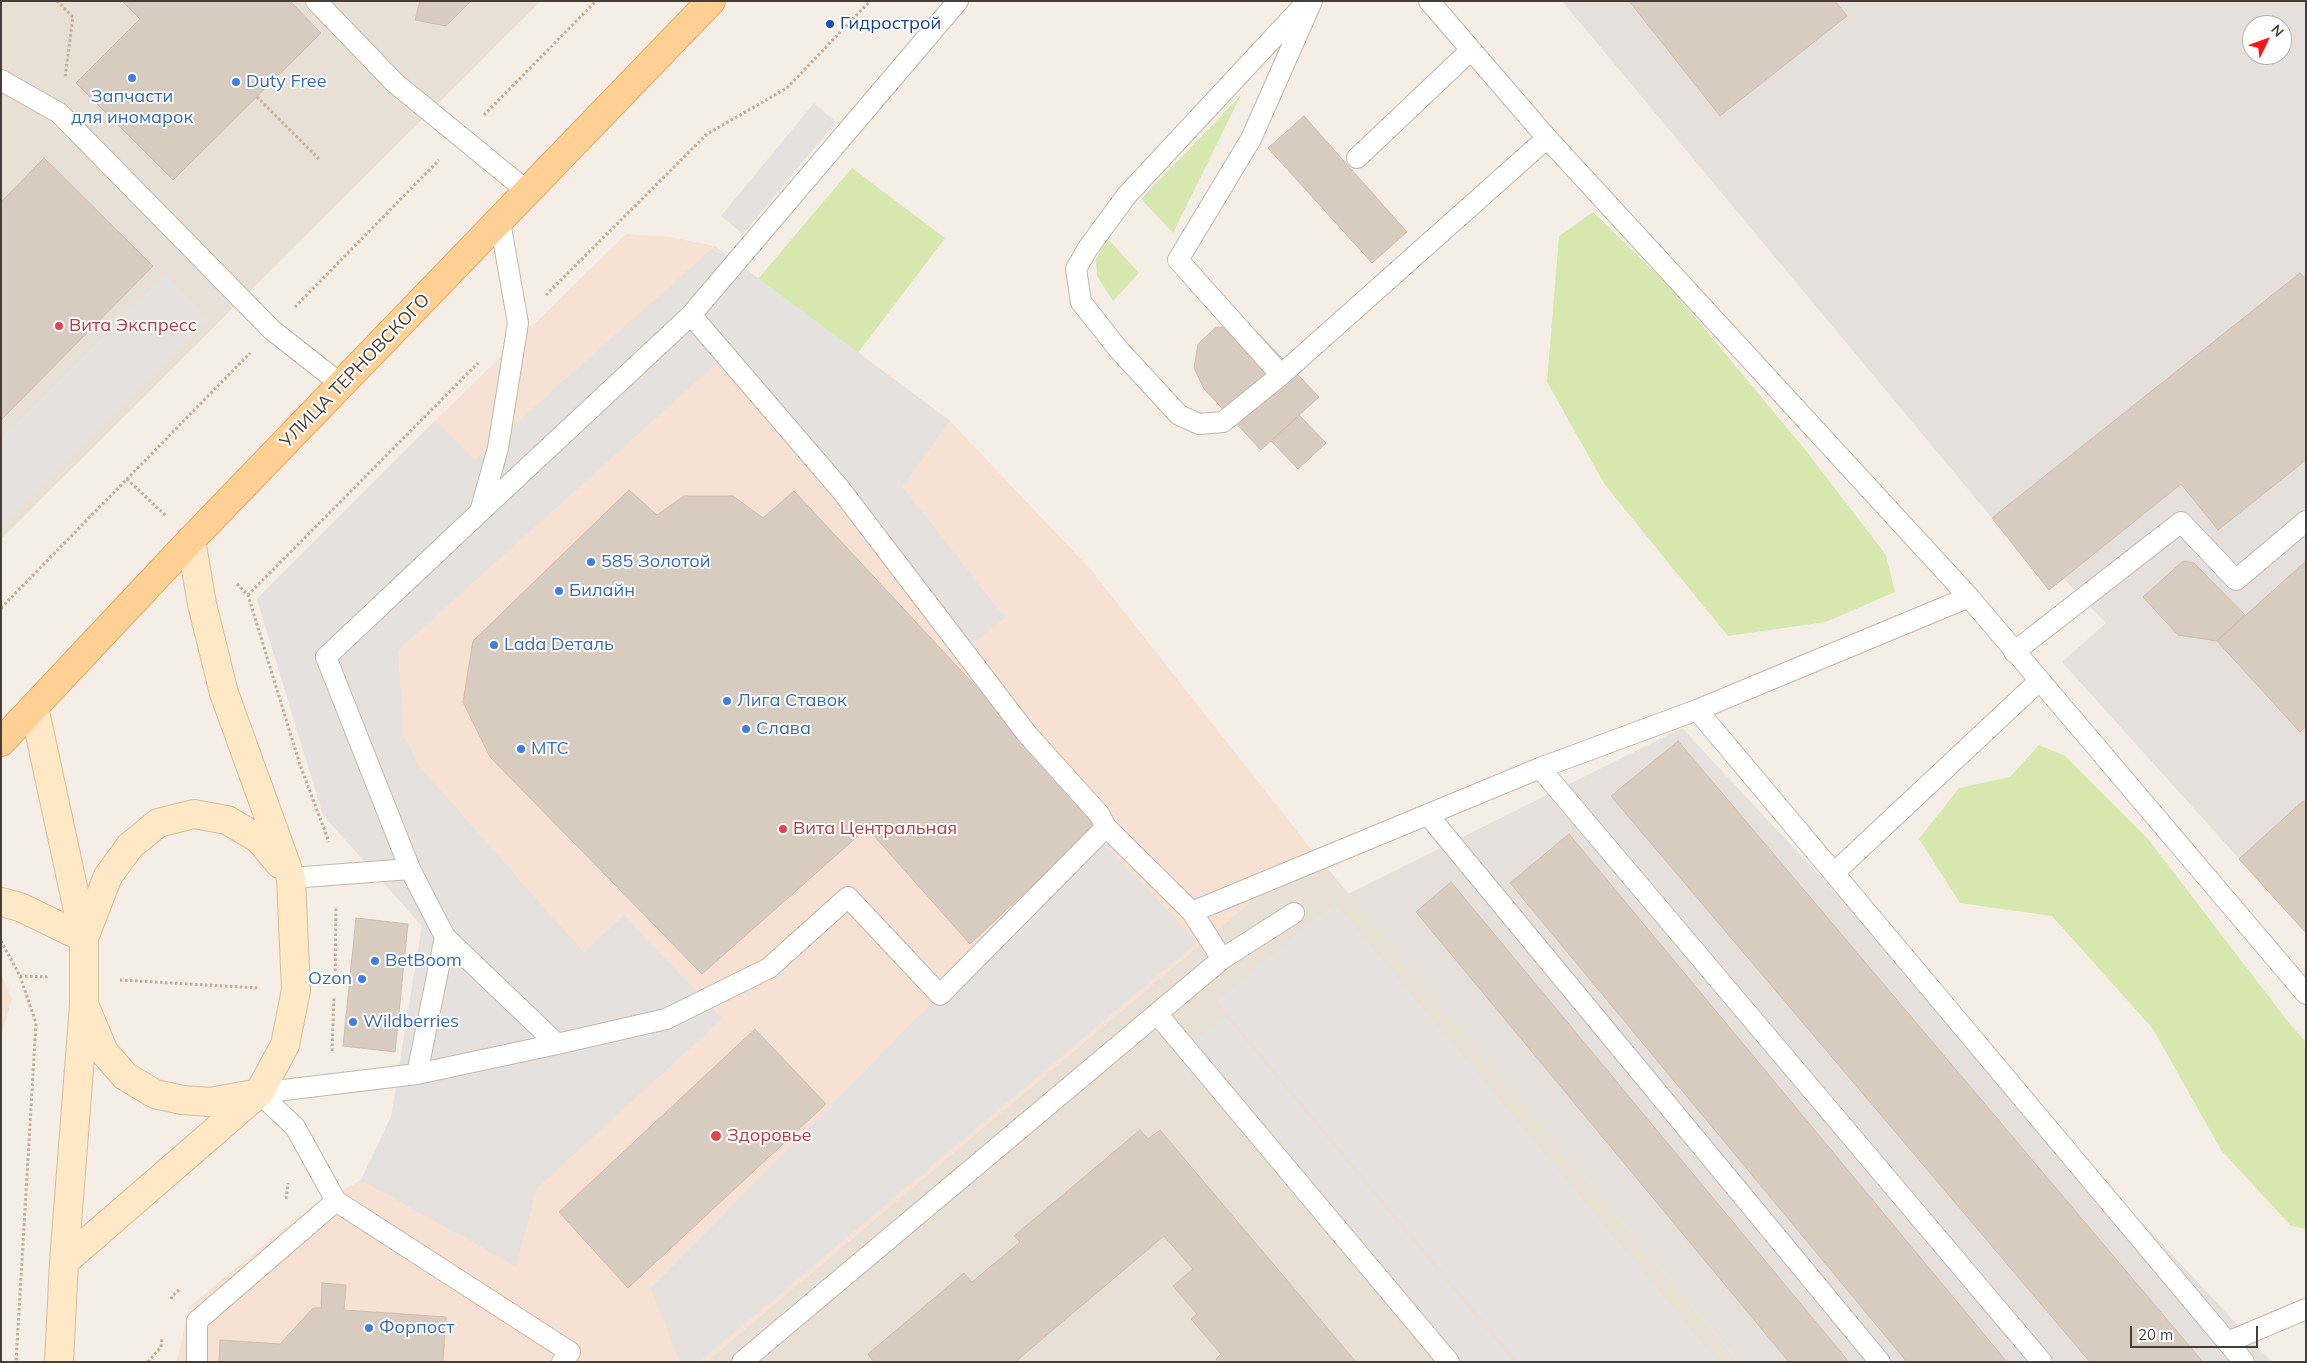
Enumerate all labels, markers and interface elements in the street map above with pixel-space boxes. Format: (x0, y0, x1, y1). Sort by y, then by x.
place label: Гидрострой (840, 13, 941, 35)
north arrow (2242, 15, 2292, 65)
marker: Гидрострой (824, 18, 836, 30)
text: N (2267, 21, 2288, 41)
place label: Duty Free (246, 71, 326, 93)
marker: Запчасти для иномарок (126, 72, 138, 84)
marker: Duty Free (230, 76, 242, 88)
place label: Запчасти для иномарок (71, 86, 193, 128)
street label: УЛИЦА ТЕРНОВСКОГО (276, 289, 434, 453)
place label: Вита Экспресс (69, 315, 197, 337)
marker: Вита Экспресс (53, 320, 65, 332)
place label: 585 Золотой (601, 551, 710, 573)
marker: 585 Золотой (585, 556, 597, 568)
place label: Билайн (569, 580, 635, 602)
marker: Билайн (553, 585, 565, 597)
place label: Lada Dеталь (504, 634, 614, 656)
marker: Lada Dеталь (488, 639, 500, 651)
place label: Лига Ставок (737, 690, 847, 712)
marker: Лига Ставок (721, 695, 733, 707)
place label: Слава (756, 718, 811, 740)
marker: Слава (740, 723, 752, 735)
place label: МТС (531, 738, 569, 760)
marker: МТС (515, 743, 527, 755)
place label: Вита Центральная (793, 818, 957, 840)
marker: Вита Центральная (777, 823, 789, 835)
place label: BetBoom (385, 950, 462, 972)
marker: BetBoom (369, 955, 381, 967)
place label: Ozon (308, 968, 352, 990)
marker: Ozon (356, 973, 368, 985)
place label: Wildberries (363, 1011, 459, 1033)
marker: Wildberries (347, 1016, 359, 1028)
place label: Здоровье (727, 1125, 811, 1147)
marker: Здоровье (709, 1129, 723, 1143)
scale bar (2132, 1316, 2260, 1348)
place label: Форпост (379, 1317, 455, 1339)
marker: Форпост (363, 1322, 375, 1334)
text: 20 m (2138, 1325, 2173, 1344)

